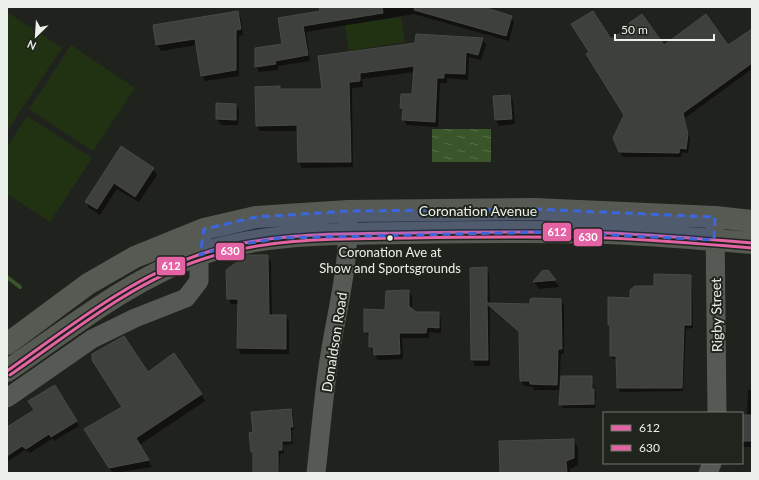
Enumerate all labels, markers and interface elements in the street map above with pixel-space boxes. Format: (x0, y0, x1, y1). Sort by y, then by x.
north arrow (16, 16, 56, 56)
scale bar (615, 16, 714, 42)
text: 50 m (621, 22, 648, 37)
text: N (25, 38, 38, 53)
street label: Coronation Avenue (419, 202, 537, 219)
line badge: 612 (542, 222, 572, 242)
text: 612 (547, 225, 567, 238)
line badge: 630 (573, 228, 603, 247)
text: 630 (578, 230, 598, 243)
marker: Coronation Ave at Show and Sportsgrounds (385, 233, 395, 243)
line badge: 630 (215, 242, 245, 261)
text: 630 (220, 244, 240, 257)
place label: Coronation Ave at Show and Sportsgrounds (319, 244, 461, 276)
line badge: 612 (156, 256, 186, 276)
text: 612 (161, 259, 181, 272)
street label: Rigby Street (707, 278, 725, 352)
street label: Donaldson Road (318, 291, 350, 393)
legend (603, 412, 743, 464)
text: 612 (639, 420, 660, 435)
text: 630 (639, 440, 660, 455)

